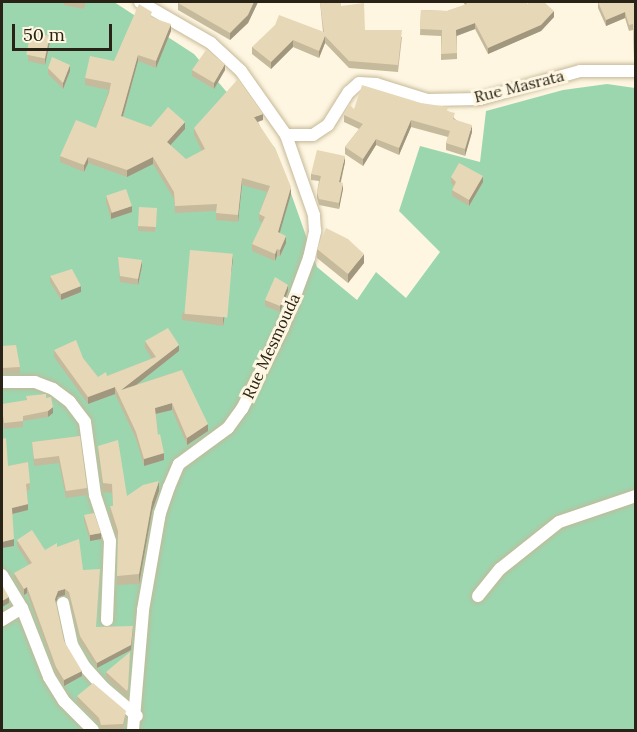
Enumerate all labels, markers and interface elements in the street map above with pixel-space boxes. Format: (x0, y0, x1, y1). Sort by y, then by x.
scale bar (15, 12, 116, 50)
text: 50 m (23, 23, 65, 46)
street label: Rue Masrata (472, 66, 566, 106)
street label: Rue Mesmouda (238, 290, 304, 402)

